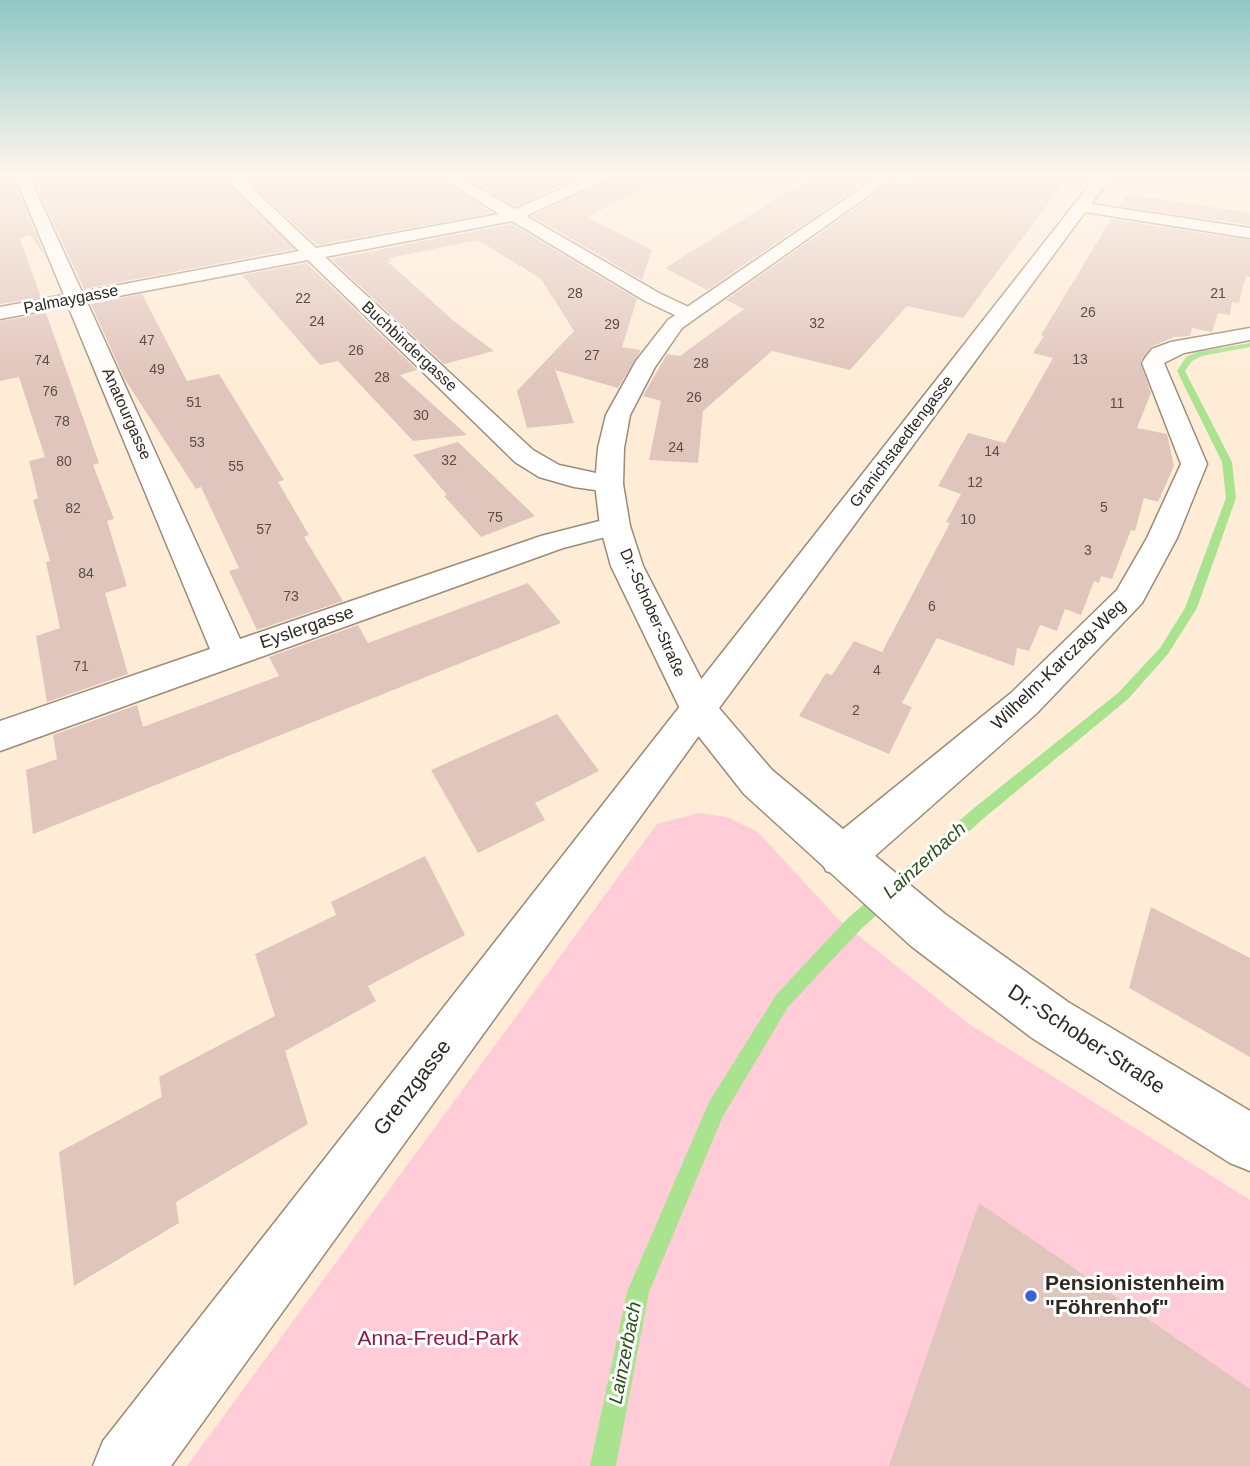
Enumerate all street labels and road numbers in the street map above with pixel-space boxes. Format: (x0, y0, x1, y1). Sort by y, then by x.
street label: Palmaygasse (22, 281, 120, 319)
street label: Buchbindergasse (357, 298, 461, 396)
street label: Anatourgasse (97, 365, 155, 463)
street label: Granichstaedtengasse (846, 372, 958, 512)
street label: Dr.-Schober-Straße (615, 546, 689, 680)
street label: Wilhelm-Karczag-Weg (987, 595, 1131, 735)
street label: Eyslergasse (257, 602, 357, 654)
street label: Dr.-Schober-Straße (1003, 980, 1169, 1100)
street label: Grenzgasse (369, 1035, 457, 1141)

